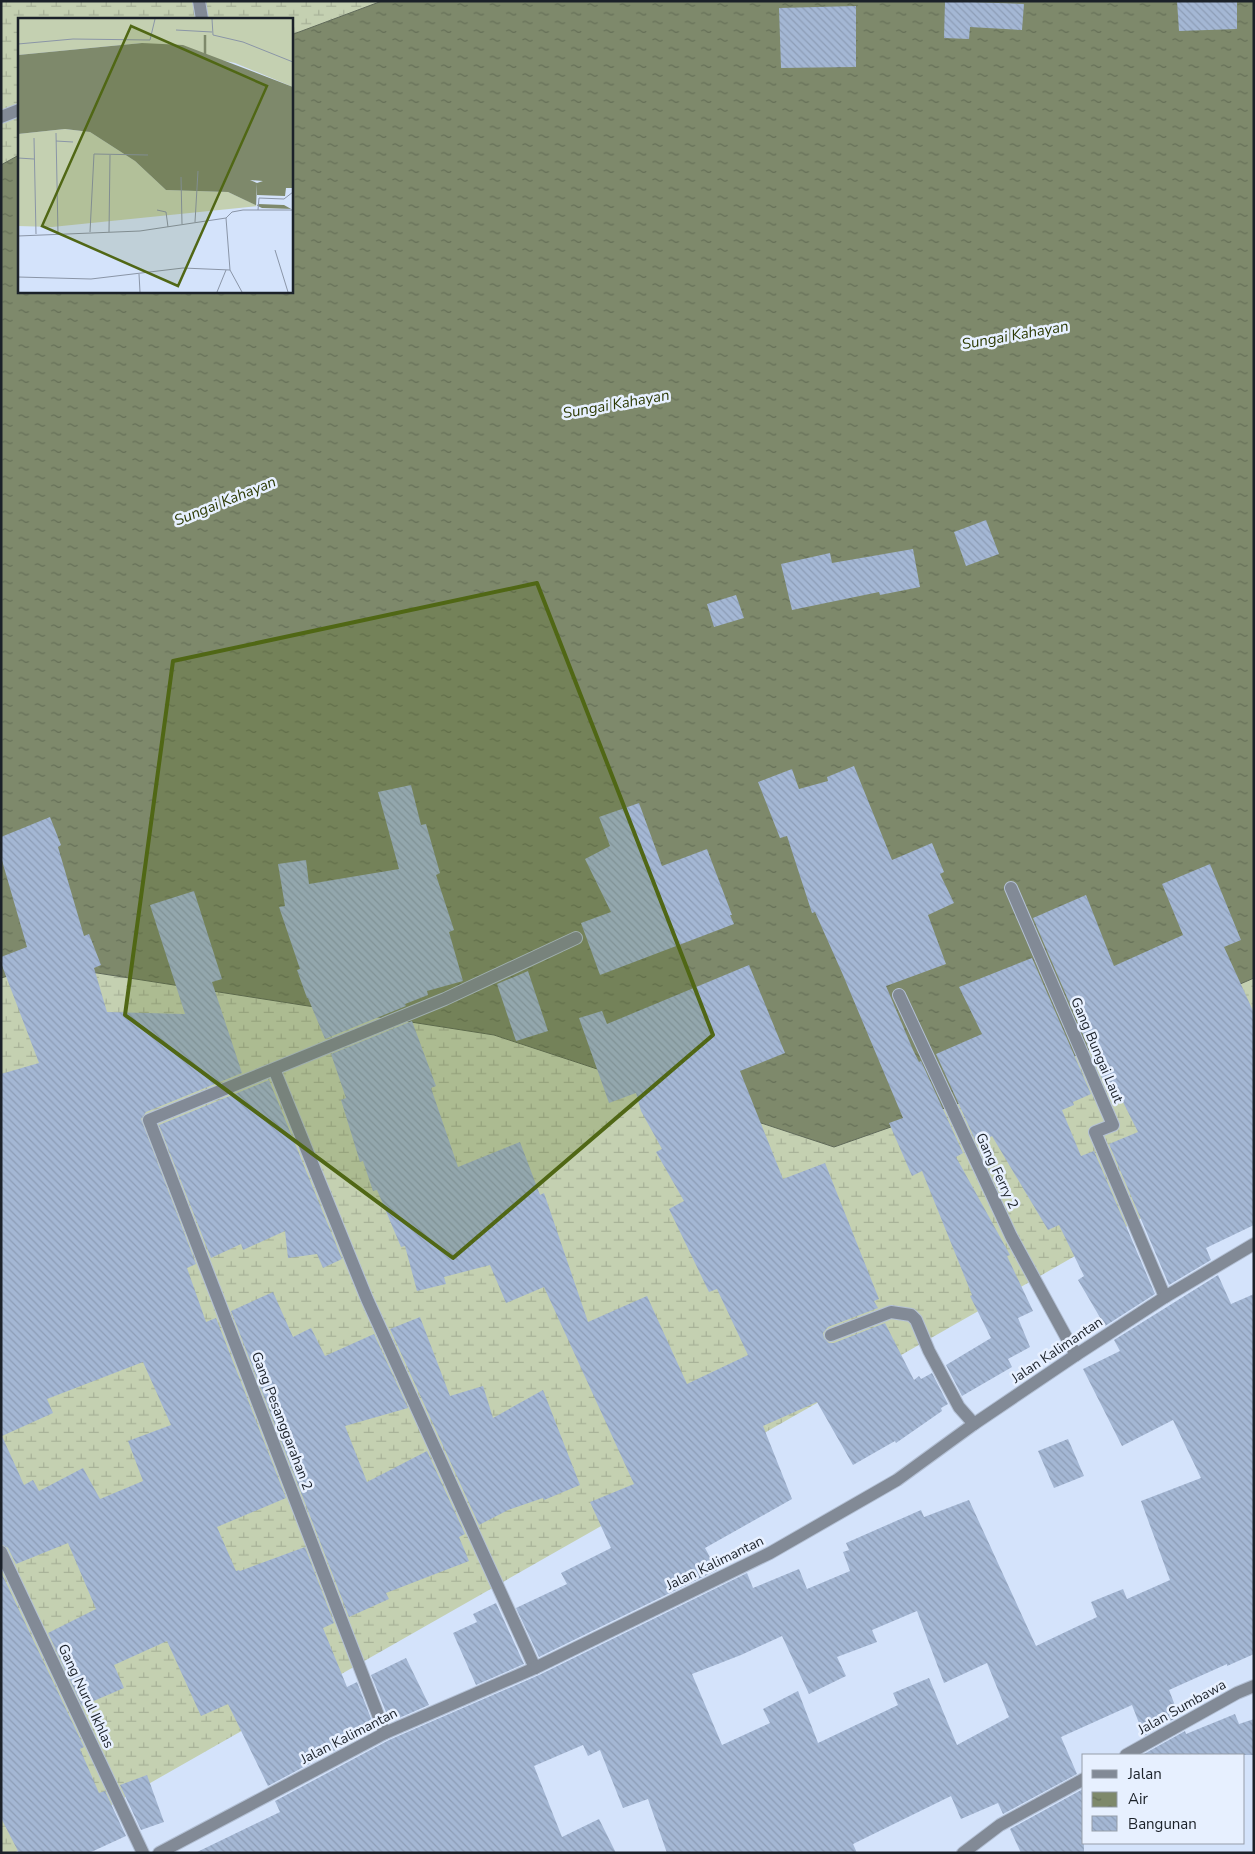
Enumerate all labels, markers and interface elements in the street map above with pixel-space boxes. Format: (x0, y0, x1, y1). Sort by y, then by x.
inset map (18, 18, 292, 292)
water label: Sungai Kahayan (960, 316, 1070, 354)
water label: Sungai Kahayan (561, 385, 671, 423)
water label: Sungai Kahayan (171, 471, 279, 531)
street label: Gang Bungai Laut (1066, 994, 1128, 1106)
street label: Gang Ferry 2 (971, 1130, 1023, 1212)
street label: Jalan Kalimantan (1007, 1312, 1106, 1388)
street label: Gang Pesanggarahan 2 (247, 1349, 317, 1493)
street label: Jalan Kalimantan (662, 1531, 767, 1595)
street label: Gang Nurul Ikhlas (54, 1641, 119, 1751)
street label: Jalan Sumbawa (1134, 1675, 1230, 1740)
street label: Jalan Kalimantan (296, 1703, 401, 1769)
legend (1082, 1754, 1245, 1844)
text: Jalan (1127, 1764, 1162, 1784)
text: Air (1128, 1789, 1148, 1809)
text: Bangunan (1128, 1814, 1197, 1834)

